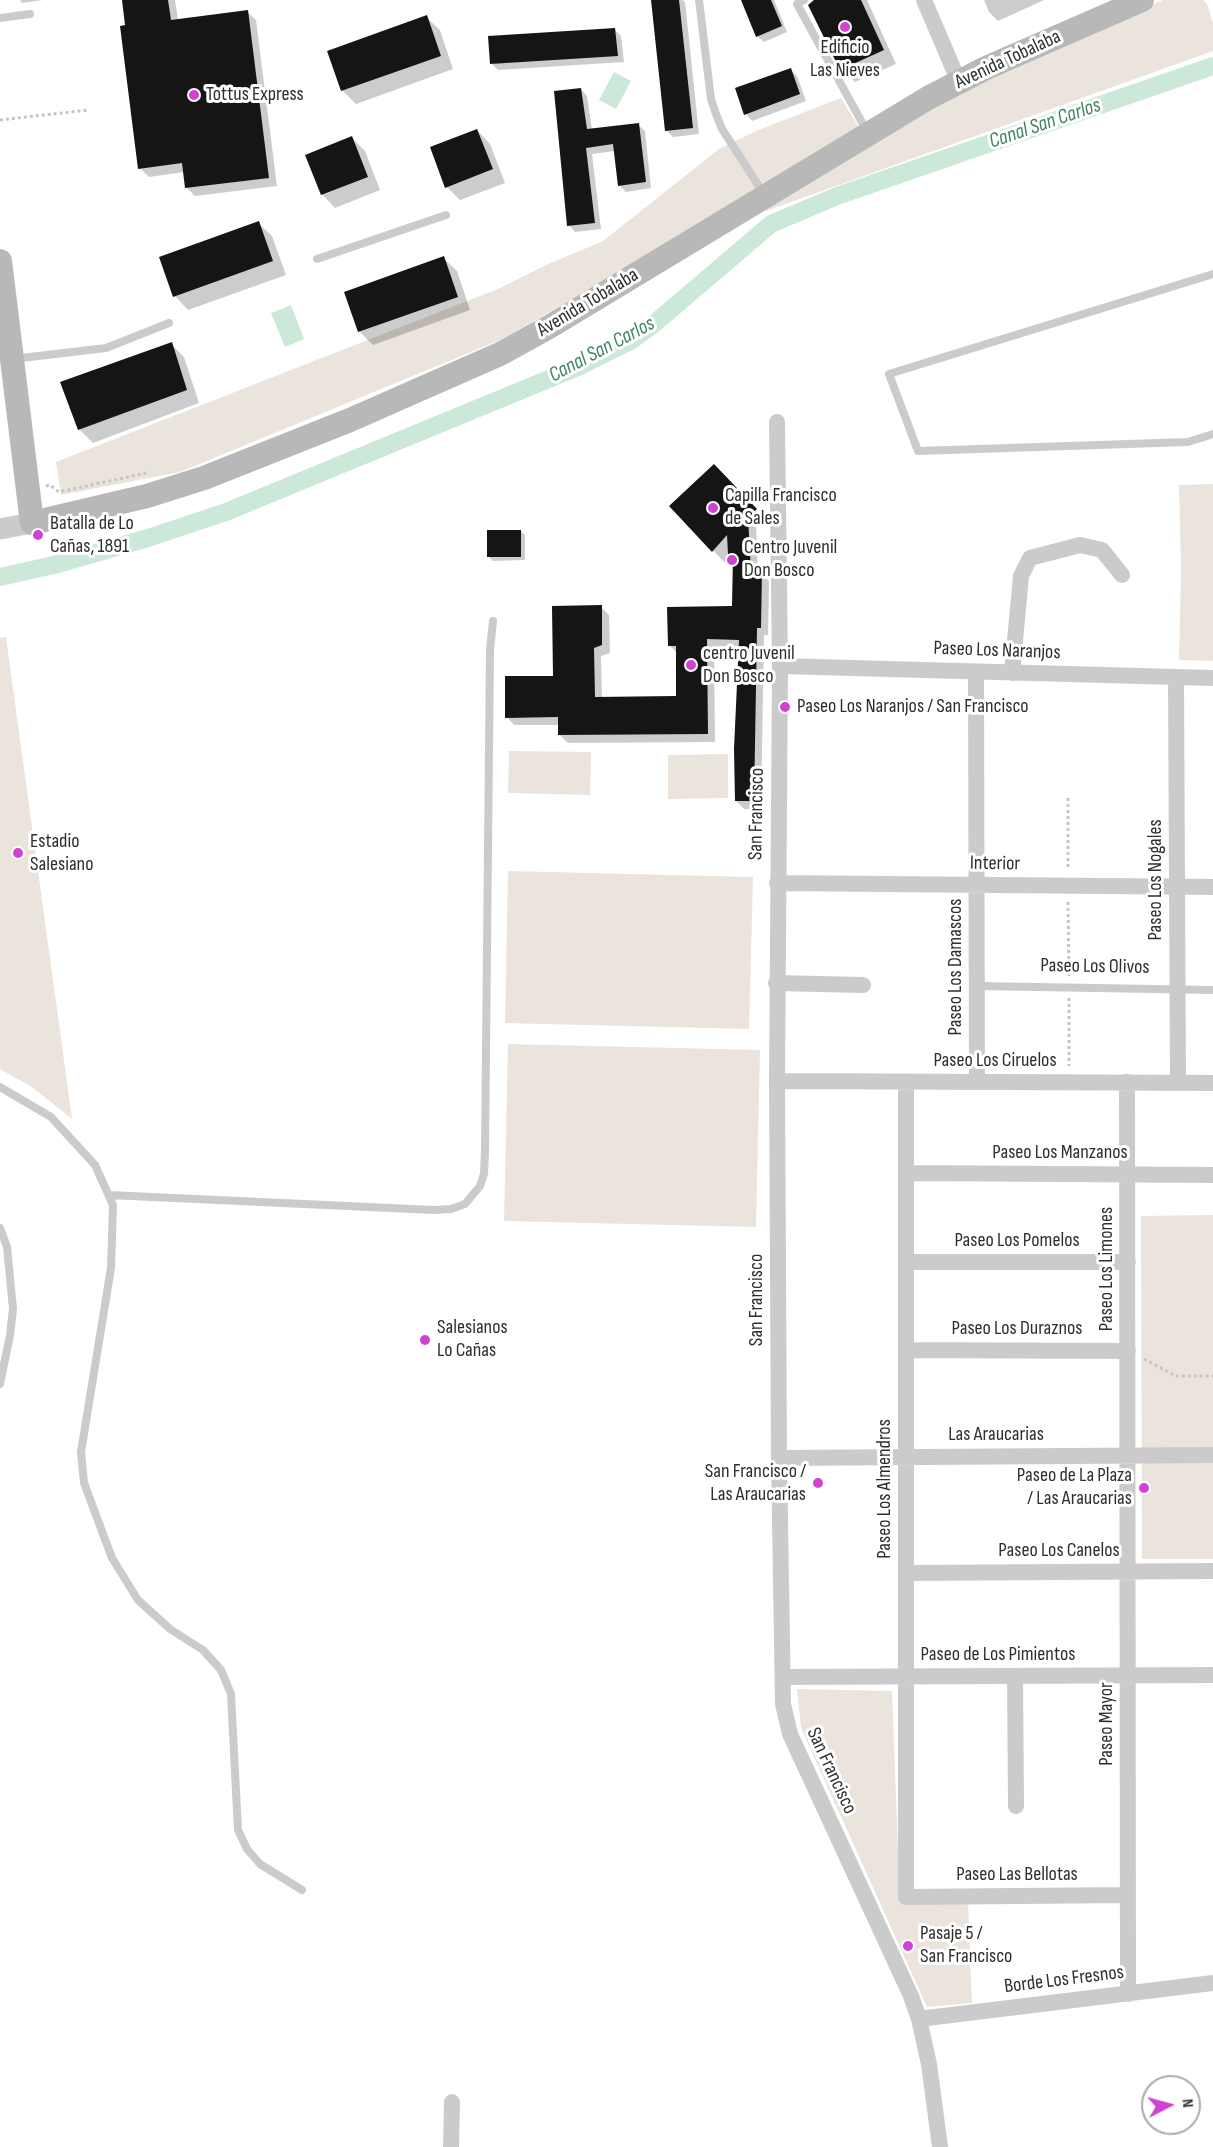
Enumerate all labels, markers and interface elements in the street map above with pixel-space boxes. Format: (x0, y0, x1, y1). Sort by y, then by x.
marker: Edificio Las Nieves (838, 20, 852, 34)
street label: Avenida Tobalaba (951, 25, 1065, 95)
place label: Edificio Las Nieves (810, 36, 880, 83)
place label: Tottus Express (206, 83, 304, 107)
marker: Tottus Express (187, 88, 201, 102)
water label: Canal San Carlos (986, 93, 1104, 155)
street label: Avenida Tobalaba (533, 263, 643, 343)
water label: Canal San Carlos (545, 312, 659, 388)
place label: Capilla Francisco de Sales (725, 484, 837, 531)
marker: Capilla Francisco de Sales (706, 501, 720, 515)
place label: Batalla de Lo Cañas, 1891 (50, 512, 134, 559)
marker: Batalla de Lo Cañas, 1891 (31, 528, 45, 542)
place label: Centro Juvenil Don Bosco (744, 536, 837, 583)
marker: Centro Juvenil Don Bosco (725, 553, 739, 567)
street label: Paseo Los Naranjos (933, 637, 1061, 665)
place label: centro Juvenil Don Bosco (703, 642, 795, 689)
marker: centro Juvenil Don Bosco (684, 658, 698, 672)
place label: Paseo Los Naranjos / San Francisco (797, 695, 1029, 719)
marker: Paseo Los Naranjos / San Francisco (778, 700, 792, 714)
street label: San Francisco (744, 768, 770, 860)
street label: Paseo Los Nogales (1144, 819, 1168, 941)
place label: Estadio Salesiano (30, 830, 93, 877)
marker: Estadio Salesiano (11, 846, 25, 860)
street label: Interior (970, 852, 1020, 876)
street label: Paseo Los Damascos (944, 899, 968, 1035)
street label: Paseo Los Olivos (1040, 954, 1150, 980)
street label: Paseo Los Ciruelos (933, 1049, 1057, 1073)
street label: Paseo Los Manzanos (992, 1141, 1128, 1165)
street label: Paseo Los Limones (1095, 1207, 1119, 1331)
street label: Paseo Los Pomelos (954, 1229, 1080, 1253)
street label: San Francisco (745, 1254, 769, 1346)
place label: Salesianos Lo Cañas (437, 1316, 508, 1363)
street label: Paseo Los Duraznos (952, 1317, 1082, 1341)
marker: Salesianos Lo Cañas (418, 1333, 432, 1347)
street label: Paseo Los Almendros (873, 1419, 897, 1559)
street label: Las Araucarias (948, 1423, 1044, 1447)
place label: San Francisco / Las Araucarias (705, 1460, 806, 1507)
place label: Paseo de La Plaza / Las Araucarias (1017, 1464, 1132, 1511)
marker: San Francisco / Las Araucarias (811, 1476, 825, 1490)
marker: Paseo de La Plaza / Las Araucarias (1137, 1481, 1151, 1495)
street label: Paseo Los Canelos (998, 1539, 1120, 1563)
street label: Paseo de Los Pimientos (921, 1643, 1075, 1667)
street label: Paseo Mayor (1095, 1682, 1119, 1766)
street label: San Francisco (801, 1724, 861, 1818)
street label: Paseo Las Bellotas (956, 1863, 1078, 1887)
place label: Pasaje 5 / San Francisco (920, 1922, 1012, 1969)
marker: Pasaje 5 / San Francisco (901, 1939, 915, 1953)
street label: Borde Los Fresnos (1003, 1961, 1125, 1999)
north arrow (1141, 2075, 1201, 2135)
text: N (1178, 2098, 1197, 2109)

